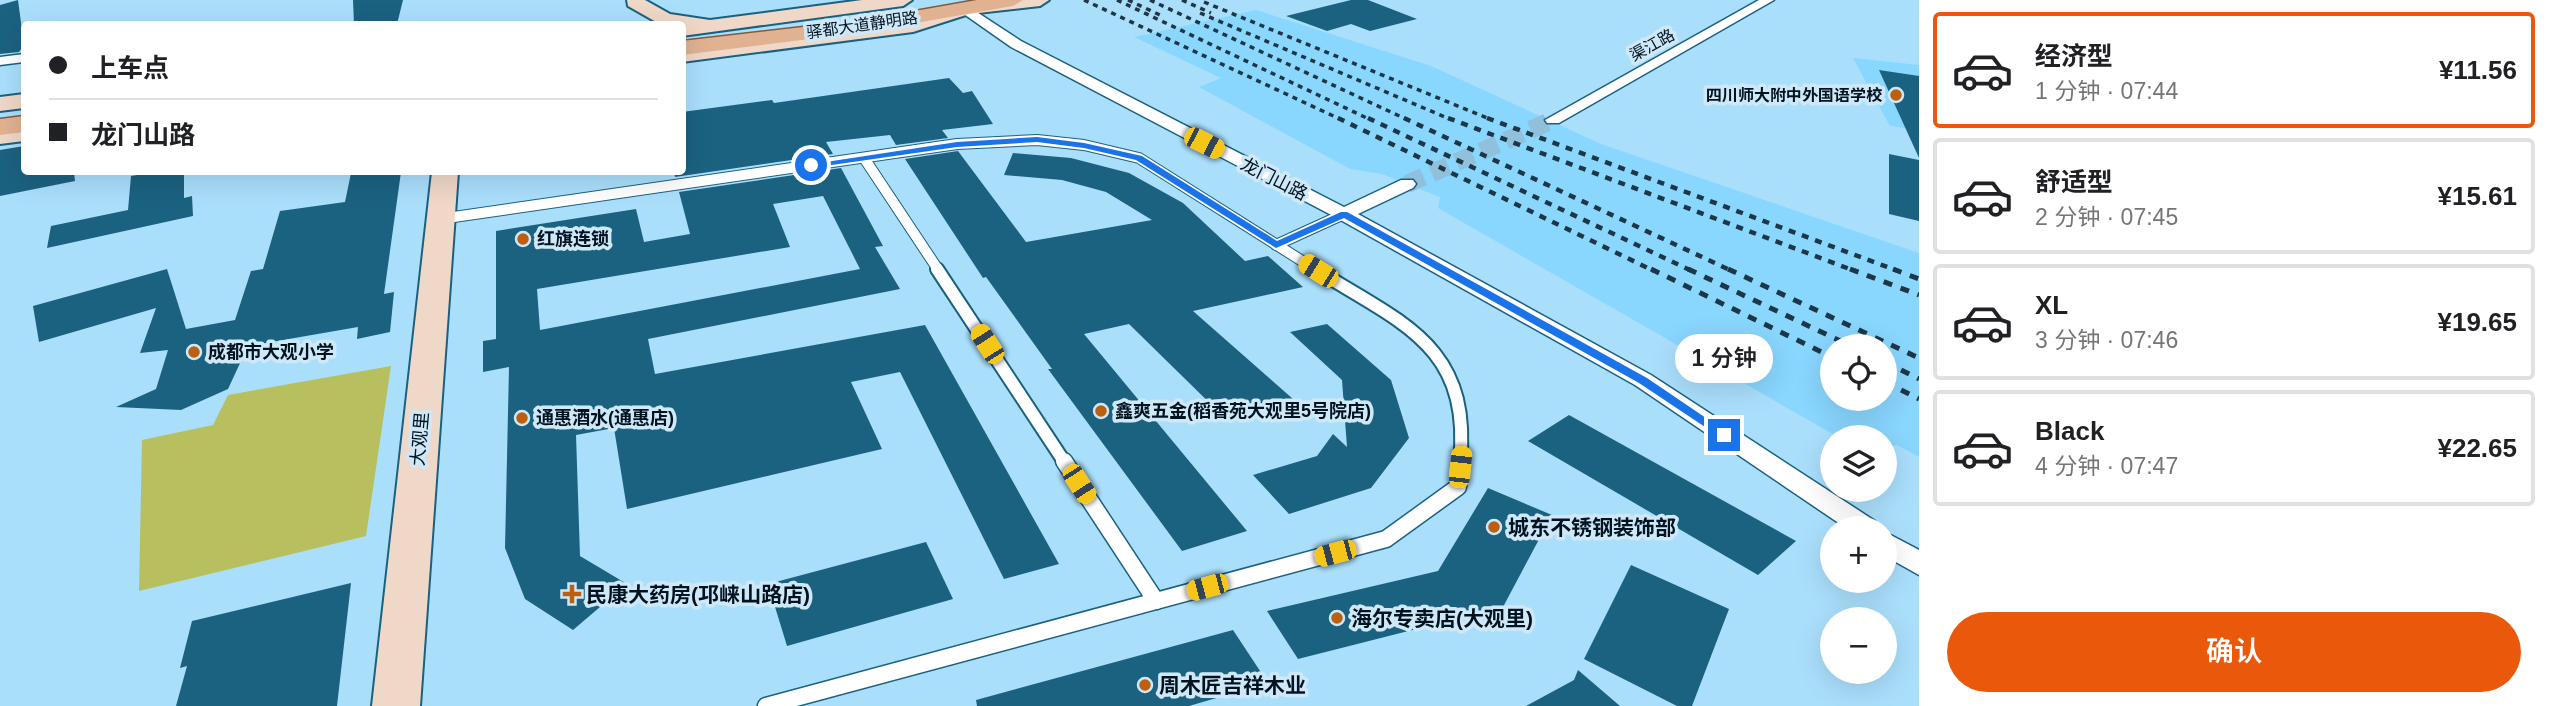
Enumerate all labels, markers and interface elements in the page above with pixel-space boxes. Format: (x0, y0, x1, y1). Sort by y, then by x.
street label: 驿都大道静明路 (805, 9, 919, 41)
street label: 渠江路 (1627, 26, 1677, 64)
icon: car (1951, 39, 2014, 102)
text: 经济型 (2035, 41, 2113, 71)
text: 上车点 (91, 53, 169, 83)
text: ¥11.56 (2439, 55, 2517, 85)
text: 1 分钟 · 07:44 (2035, 78, 2178, 104)
place label: 四川师大附中外国语学校 (1706, 86, 1883, 104)
marker: 四川师大附中外国语学校 (1888, 87, 1904, 103)
text: 龙门山路 (91, 120, 195, 150)
car (1181, 124, 1228, 162)
route start (795, 149, 827, 181)
street label: 龙门山路 (1237, 154, 1311, 204)
icon: car (1951, 165, 2014, 228)
text: 舒适型 (2035, 167, 2113, 197)
text: ¥15.61 (2437, 181, 2517, 211)
text: 2 分钟 · 07:45 (2035, 204, 2178, 230)
place label: 红旗连锁 (537, 229, 609, 249)
marker: 红旗连锁 (515, 231, 531, 247)
car (1295, 251, 1342, 291)
text: XL (2035, 290, 2068, 320)
icon: car (1951, 291, 2014, 354)
text: ¥19.65 (2437, 307, 2517, 337)
car (967, 321, 1008, 367)
text: 3 分钟 · 07:46 (2035, 327, 2178, 353)
callout: 1 分钟 (1675, 334, 1773, 382)
map controls (1820, 334, 1897, 684)
button: locate (1820, 334, 1897, 411)
place label: 成都市大观小学 (208, 342, 334, 362)
marker: 成都市大观小学 (186, 344, 202, 360)
text: 1 分钟 (1691, 345, 1757, 371)
place label: 鑫爽五金(稻香苑大观里5号院店) (1115, 401, 1371, 421)
marker: 鑫爽五金(稻香苑大观里5号院店) (1093, 403, 1109, 419)
place label: 通惠酒水(通惠店) (536, 408, 674, 428)
marker: 通惠酒水(通惠店) (514, 410, 530, 426)
street label: 大观里 (408, 411, 432, 467)
text: Black (2035, 416, 2104, 446)
icon: car (1951, 417, 2014, 480)
route end (1708, 419, 1740, 451)
button: layers (1820, 425, 1897, 502)
text: ¥22.65 (2437, 433, 2517, 463)
car (1448, 445, 1473, 489)
text: 4 分钟 · 07:47 (2035, 453, 2178, 479)
car (1059, 461, 1100, 507)
place label: 城东不锈钢装饰部 (1508, 516, 1676, 539)
button: + (1820, 516, 1897, 593)
marker: 城东不锈钢装饰部 (1486, 519, 1502, 535)
car (1312, 537, 1359, 569)
car (1184, 571, 1231, 603)
place label: 民康大药房(邛崃山路店) (586, 583, 810, 606)
marker: 民康大药房(邛崃山路店) (564, 586, 580, 602)
place label: 海尔专卖店(大观里) (1351, 607, 1533, 630)
button: − (1820, 607, 1897, 684)
marker: 海尔专卖店(大观里) (1329, 610, 1345, 626)
button: 确认 (1947, 612, 2521, 692)
place label: 周木匠吉祥木业 (1159, 674, 1306, 697)
marker: 周木匠吉祥木业 (1137, 677, 1153, 693)

